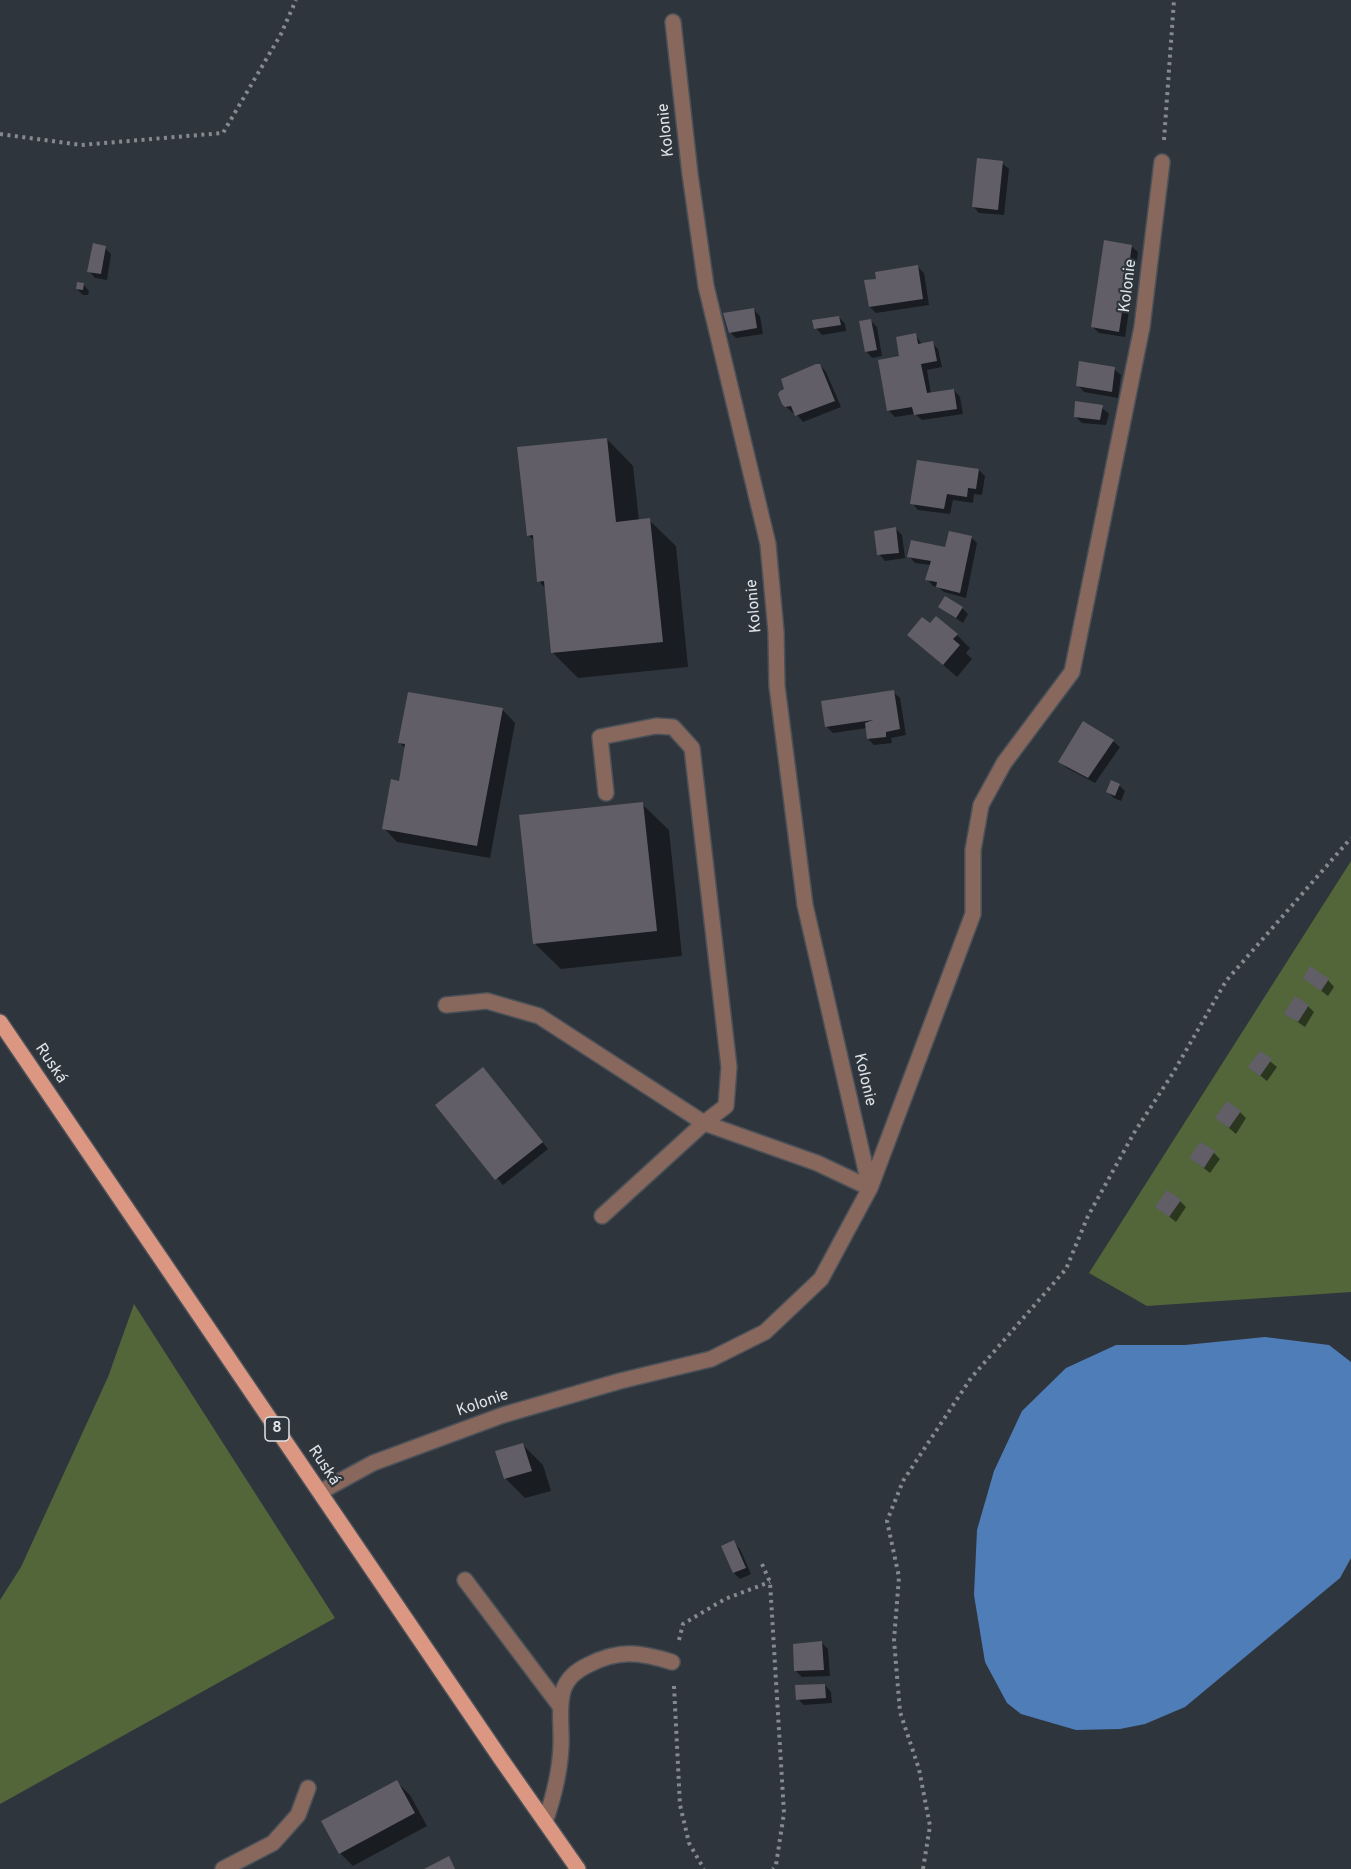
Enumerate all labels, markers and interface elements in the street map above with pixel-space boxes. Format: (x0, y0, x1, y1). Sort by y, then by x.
street label: Kolonie (655, 102, 679, 158)
street label: Kolonie (1116, 258, 1142, 314)
street label: Kolonie (743, 578, 767, 634)
street label: Ruská (30, 1040, 70, 1088)
street label: Kolonie (849, 1052, 879, 1108)
street label: Kolonie (454, 1386, 512, 1422)
road number: 8 (265, 1417, 289, 1441)
street label: Ruská (303, 1442, 343, 1490)

